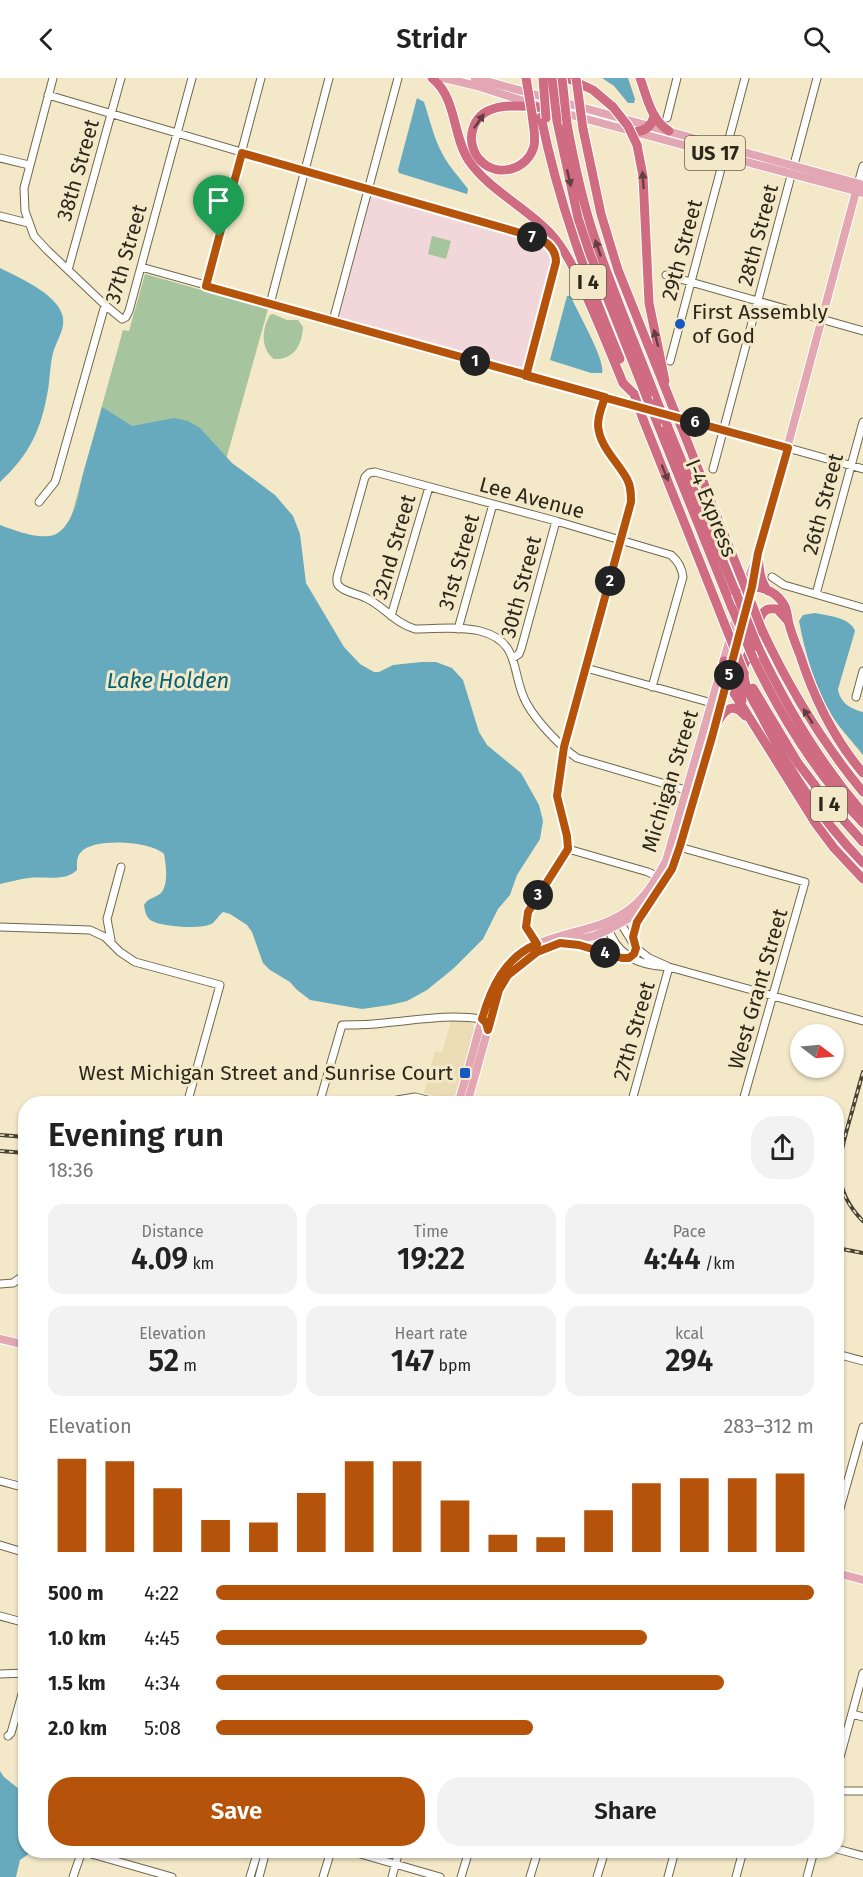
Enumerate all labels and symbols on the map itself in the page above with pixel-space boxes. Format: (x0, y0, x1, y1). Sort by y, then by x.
one-way arrow (473, 113, 484, 130)
street label: 38th Street (51, 116, 105, 224)
road number: US 17 (685, 136, 745, 170)
one-way arrow (564, 169, 574, 187)
one-way arrow (638, 170, 648, 189)
pin (193, 175, 244, 237)
street label: 28th Street (732, 181, 784, 289)
street label: 29th Street (656, 196, 708, 303)
street label: 37th Street (99, 201, 153, 307)
pin: 7 (517, 222, 547, 252)
one-way arrow (593, 239, 603, 257)
road number: I 4 (570, 265, 606, 299)
place label: First Assembly of God (692, 299, 829, 349)
marker: First Assembly of God (673, 317, 687, 331)
one-way arrow (651, 329, 661, 347)
pin: 1 (460, 346, 490, 376)
pin: 6 (680, 407, 710, 437)
street label: 26th Street (797, 450, 849, 558)
street label: I-4 Express (680, 455, 742, 561)
one-way arrow (661, 464, 670, 482)
street label: Lee Avenue (476, 471, 588, 525)
street label: 32nd Street (367, 491, 422, 603)
street label: 31st Street (433, 510, 485, 613)
street label: 30th Street (495, 533, 547, 641)
pin: 2 (595, 566, 625, 596)
pin: 5 (714, 660, 744, 690)
water label: Lake Holden (107, 667, 229, 694)
street label: Michigan Street (636, 706, 704, 855)
one-way arrow (802, 708, 813, 724)
road number: I 4 (811, 787, 847, 821)
pin: 3 (523, 880, 553, 910)
street label: West Grant Street (723, 905, 793, 1072)
pin: 4 (590, 938, 620, 968)
street label: 27th Street (607, 978, 661, 1084)
north arrow (790, 1024, 844, 1078)
place label: West Michigan Street and Sunrise Court (78, 1060, 453, 1086)
marker: West Michigan Street and Sunrise Court (458, 1066, 472, 1080)

